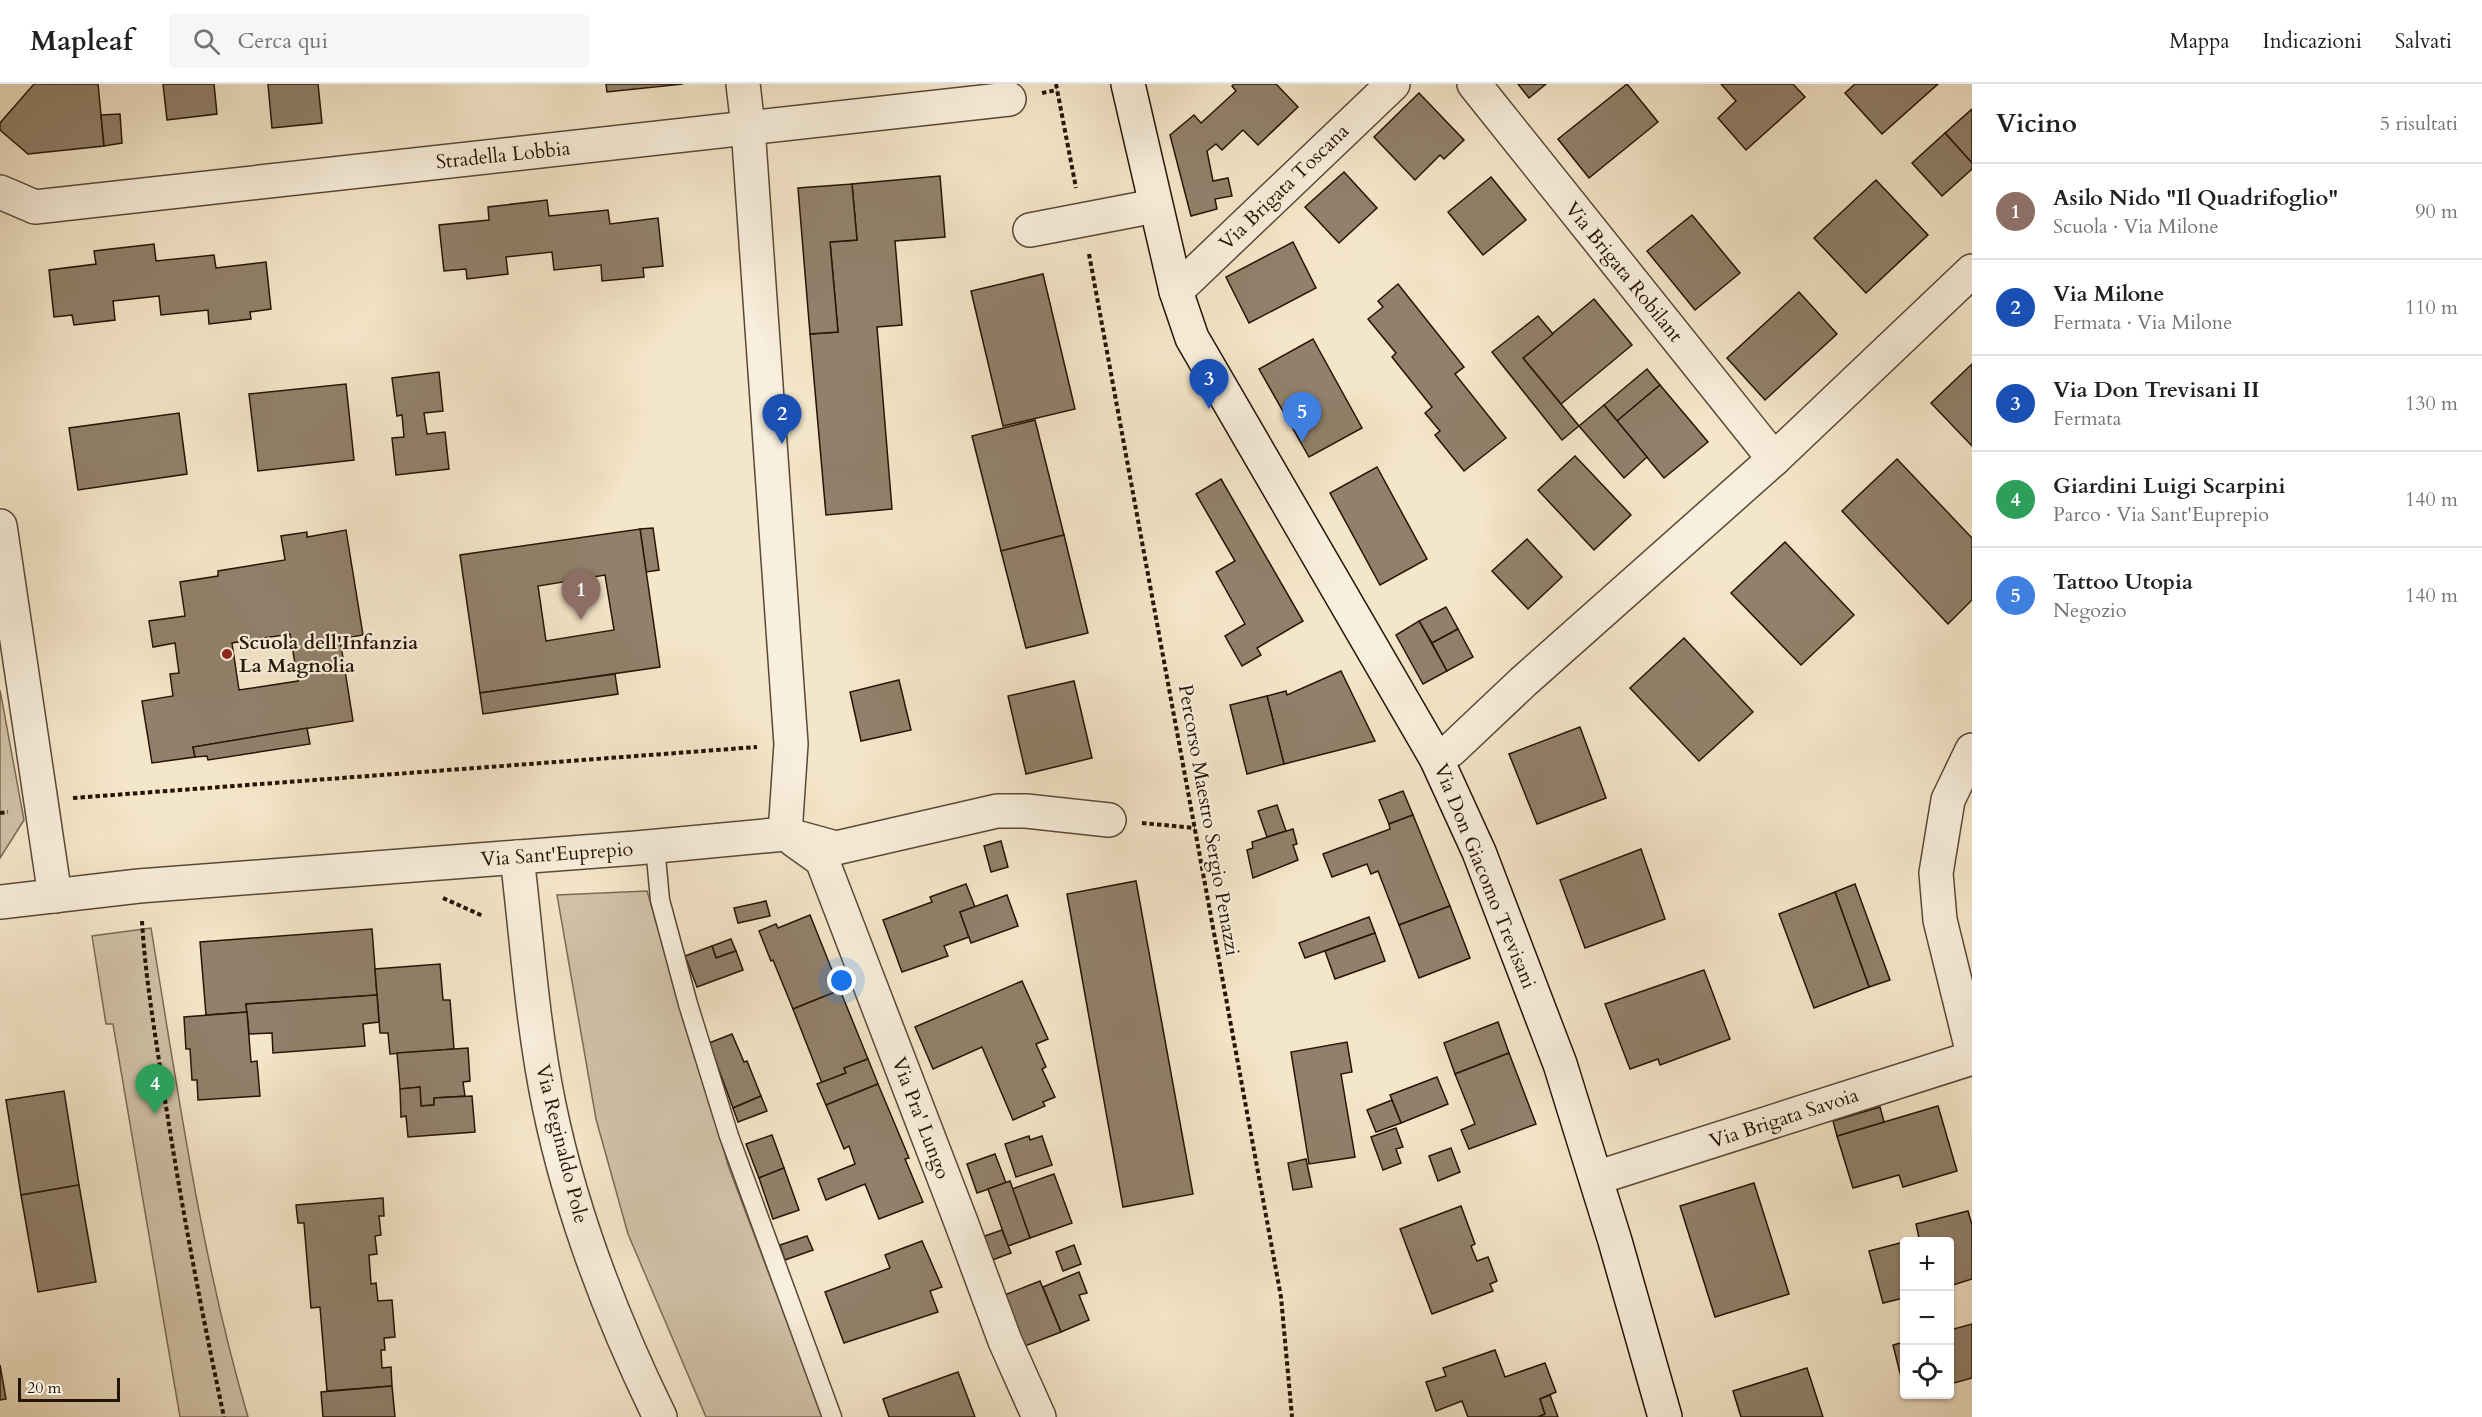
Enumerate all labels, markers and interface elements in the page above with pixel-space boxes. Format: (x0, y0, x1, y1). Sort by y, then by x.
search box (169, 14, 589, 68)
text: Mapleaf (30, 22, 133, 60)
icon: search (190, 25, 223, 58)
text: Cerca qui (238, 26, 328, 56)
text: Mappa (2169, 27, 2229, 56)
text: Indicazioni (2262, 27, 2362, 56)
text: Salvati (2395, 27, 2452, 56)
text: Vicino (1996, 106, 2077, 141)
text: 5 risultati (2380, 110, 2458, 137)
street label: Via Brigata Toscana (1213, 118, 1355, 256)
street label: Stradella Lobbia (435, 134, 572, 175)
text: Asilo Nido "Il Quadrifoglio" (2053, 183, 2338, 213)
street label: Via Brigata Robilant (1559, 196, 1690, 348)
text: 1 (2010, 198, 2021, 225)
text: 90 m (2415, 198, 2458, 225)
text: Scuola · Via Milone (2053, 213, 2219, 240)
text: Via Milone (2053, 279, 2164, 309)
text: 2 (2010, 294, 2021, 321)
text: 110 m (2405, 294, 2458, 321)
text: Fermata · Via Milone (2053, 309, 2232, 336)
pin: 3 (1190, 360, 1228, 409)
text: Via Don Trevisani II (2053, 375, 2260, 405)
text: 3 (2010, 390, 2021, 417)
text: 130 m (2405, 390, 2458, 417)
pin: 5 (1282, 392, 1322, 442)
pin: 2 (762, 394, 802, 444)
text: Fermata (2053, 405, 2121, 432)
text: Giardini Luigi Scarpini (2053, 471, 2286, 501)
text: 4 (2010, 486, 2021, 513)
text: 140 m (2405, 486, 2458, 513)
text: Parco · Via Sant'Euprepio (2053, 501, 2269, 528)
text: Tattoo Utopia (2053, 567, 2193, 597)
pin: 1 (562, 570, 600, 620)
text: 5 (2010, 582, 2021, 609)
text: 140 m (2405, 582, 2458, 609)
text: Negozio (2053, 597, 2127, 624)
place label: Scuola dell'Infanzia La Magnolia (239, 629, 418, 679)
marker: Scuola dell'Infanzia La Magnolia (220, 647, 234, 661)
street label: Percorso Maestro Sergio Penazzi (1172, 682, 1246, 958)
street label: Via Don Giacomo Trevisani (1427, 760, 1543, 993)
street label: Via Sant'Euprepio (480, 835, 634, 873)
your location (827, 966, 856, 995)
street label: Via Pra' Lungo (885, 1053, 957, 1183)
street label: Via Reginaldo Pole (529, 1062, 595, 1226)
pin: 4 (136, 1064, 174, 1114)
street label: Via Brigata Savoia (1706, 1081, 1862, 1155)
map controls (1900, 1237, 1954, 1399)
button: + (1900, 1237, 1954, 1291)
button: − (1900, 1291, 1954, 1345)
button: locate (1900, 1345, 1954, 1399)
scale bar (18, 1375, 120, 1402)
text: 20 m (27, 1377, 61, 1399)

